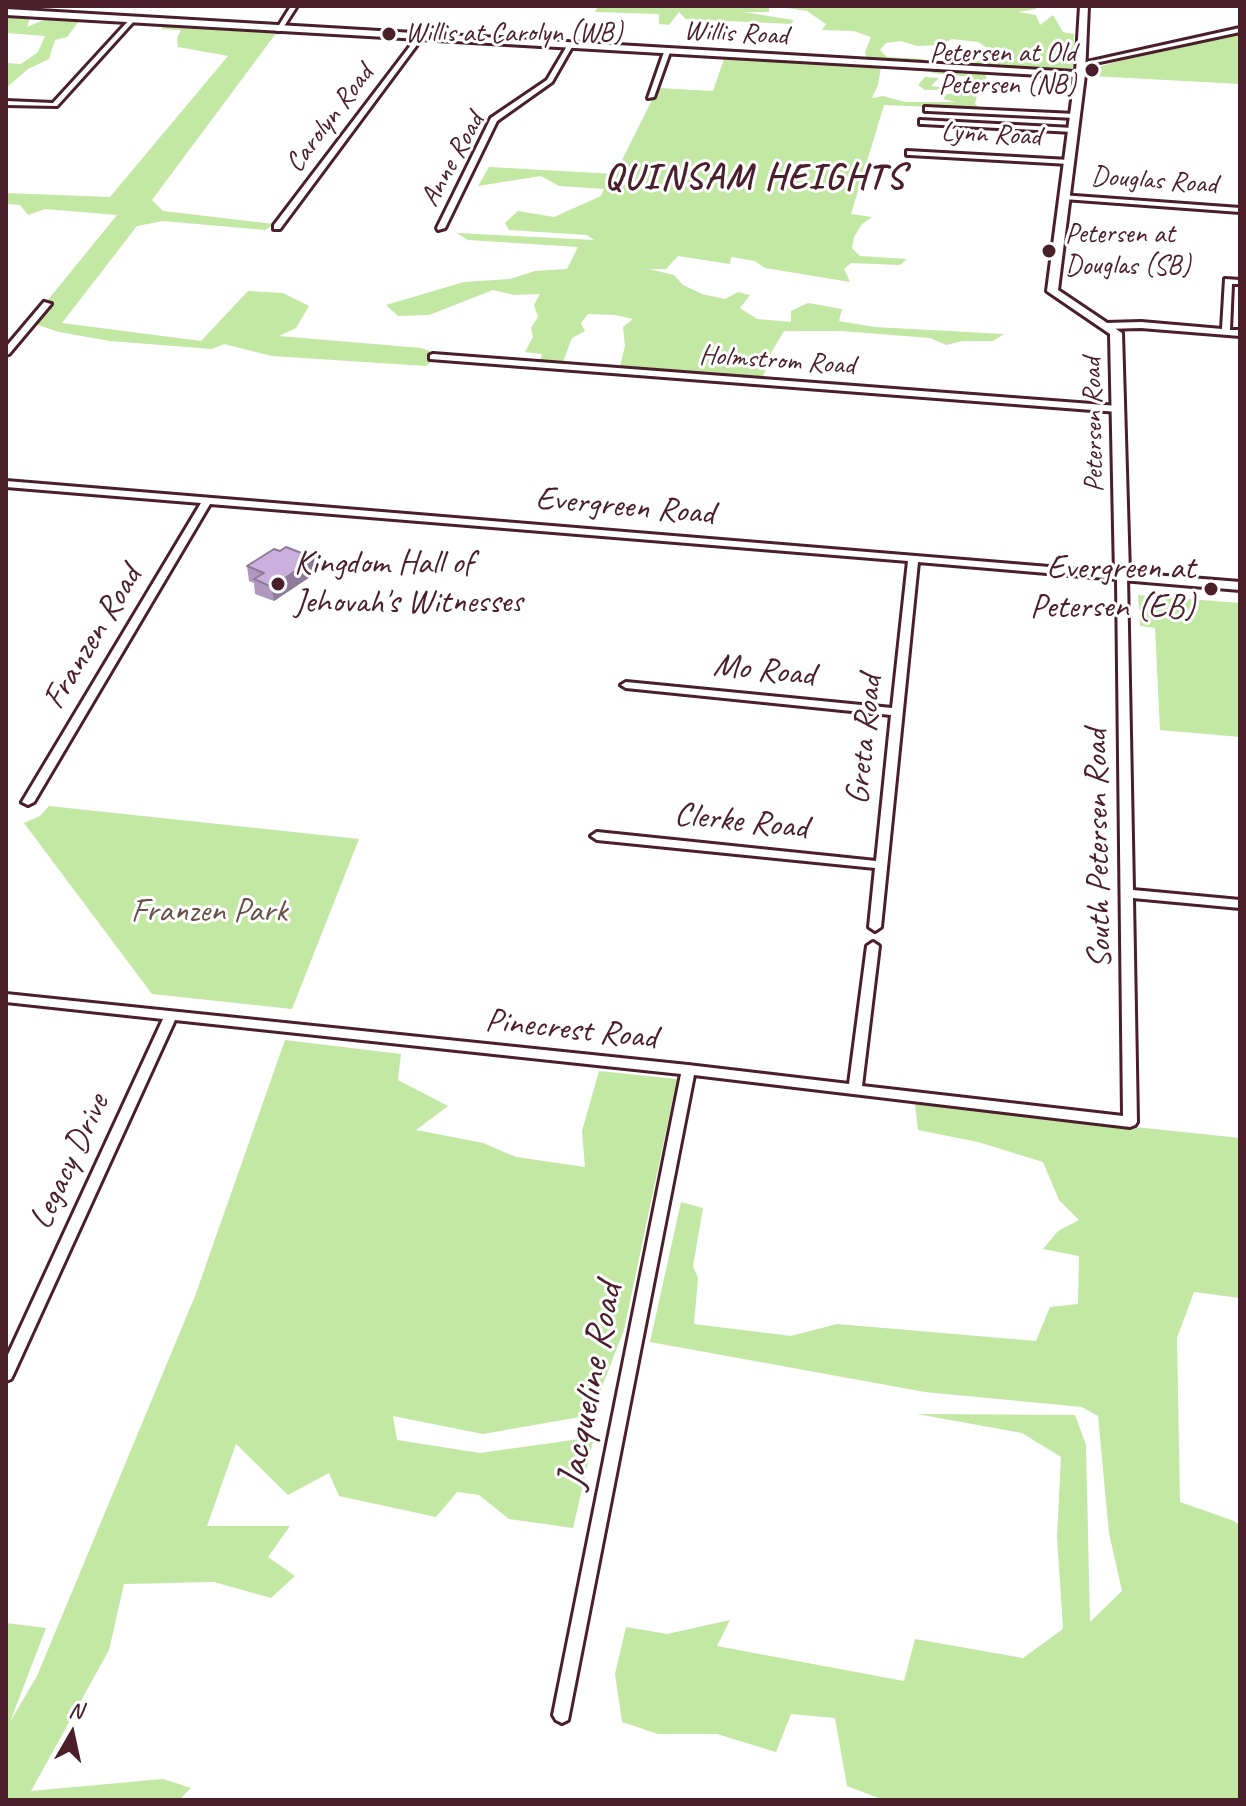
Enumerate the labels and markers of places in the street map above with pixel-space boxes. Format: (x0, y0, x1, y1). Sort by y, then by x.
place label: Willis at Carolyn (WB) (405, 17, 623, 51)
marker: Willis at Carolyn (WB) (380, 25, 398, 43)
place label: Petersen at Old Petersen (NB) (930, 37, 1076, 103)
marker: Petersen at Old Petersen (NB) (1083, 61, 1101, 79)
place label: Petersen at Douglas (SB) (1065, 218, 1191, 284)
marker: Petersen at Douglas (SB) (1040, 242, 1058, 260)
place label: Kingdom Hall of Jehovah's Witnesses (294, 544, 523, 624)
place label: Evergreen at Petersen (EB) (1030, 549, 1195, 628)
marker: Kingdom Hall of Jehovah's Witnesses (269, 575, 287, 593)
marker: Evergreen at Petersen (EB) (1202, 580, 1220, 598)

